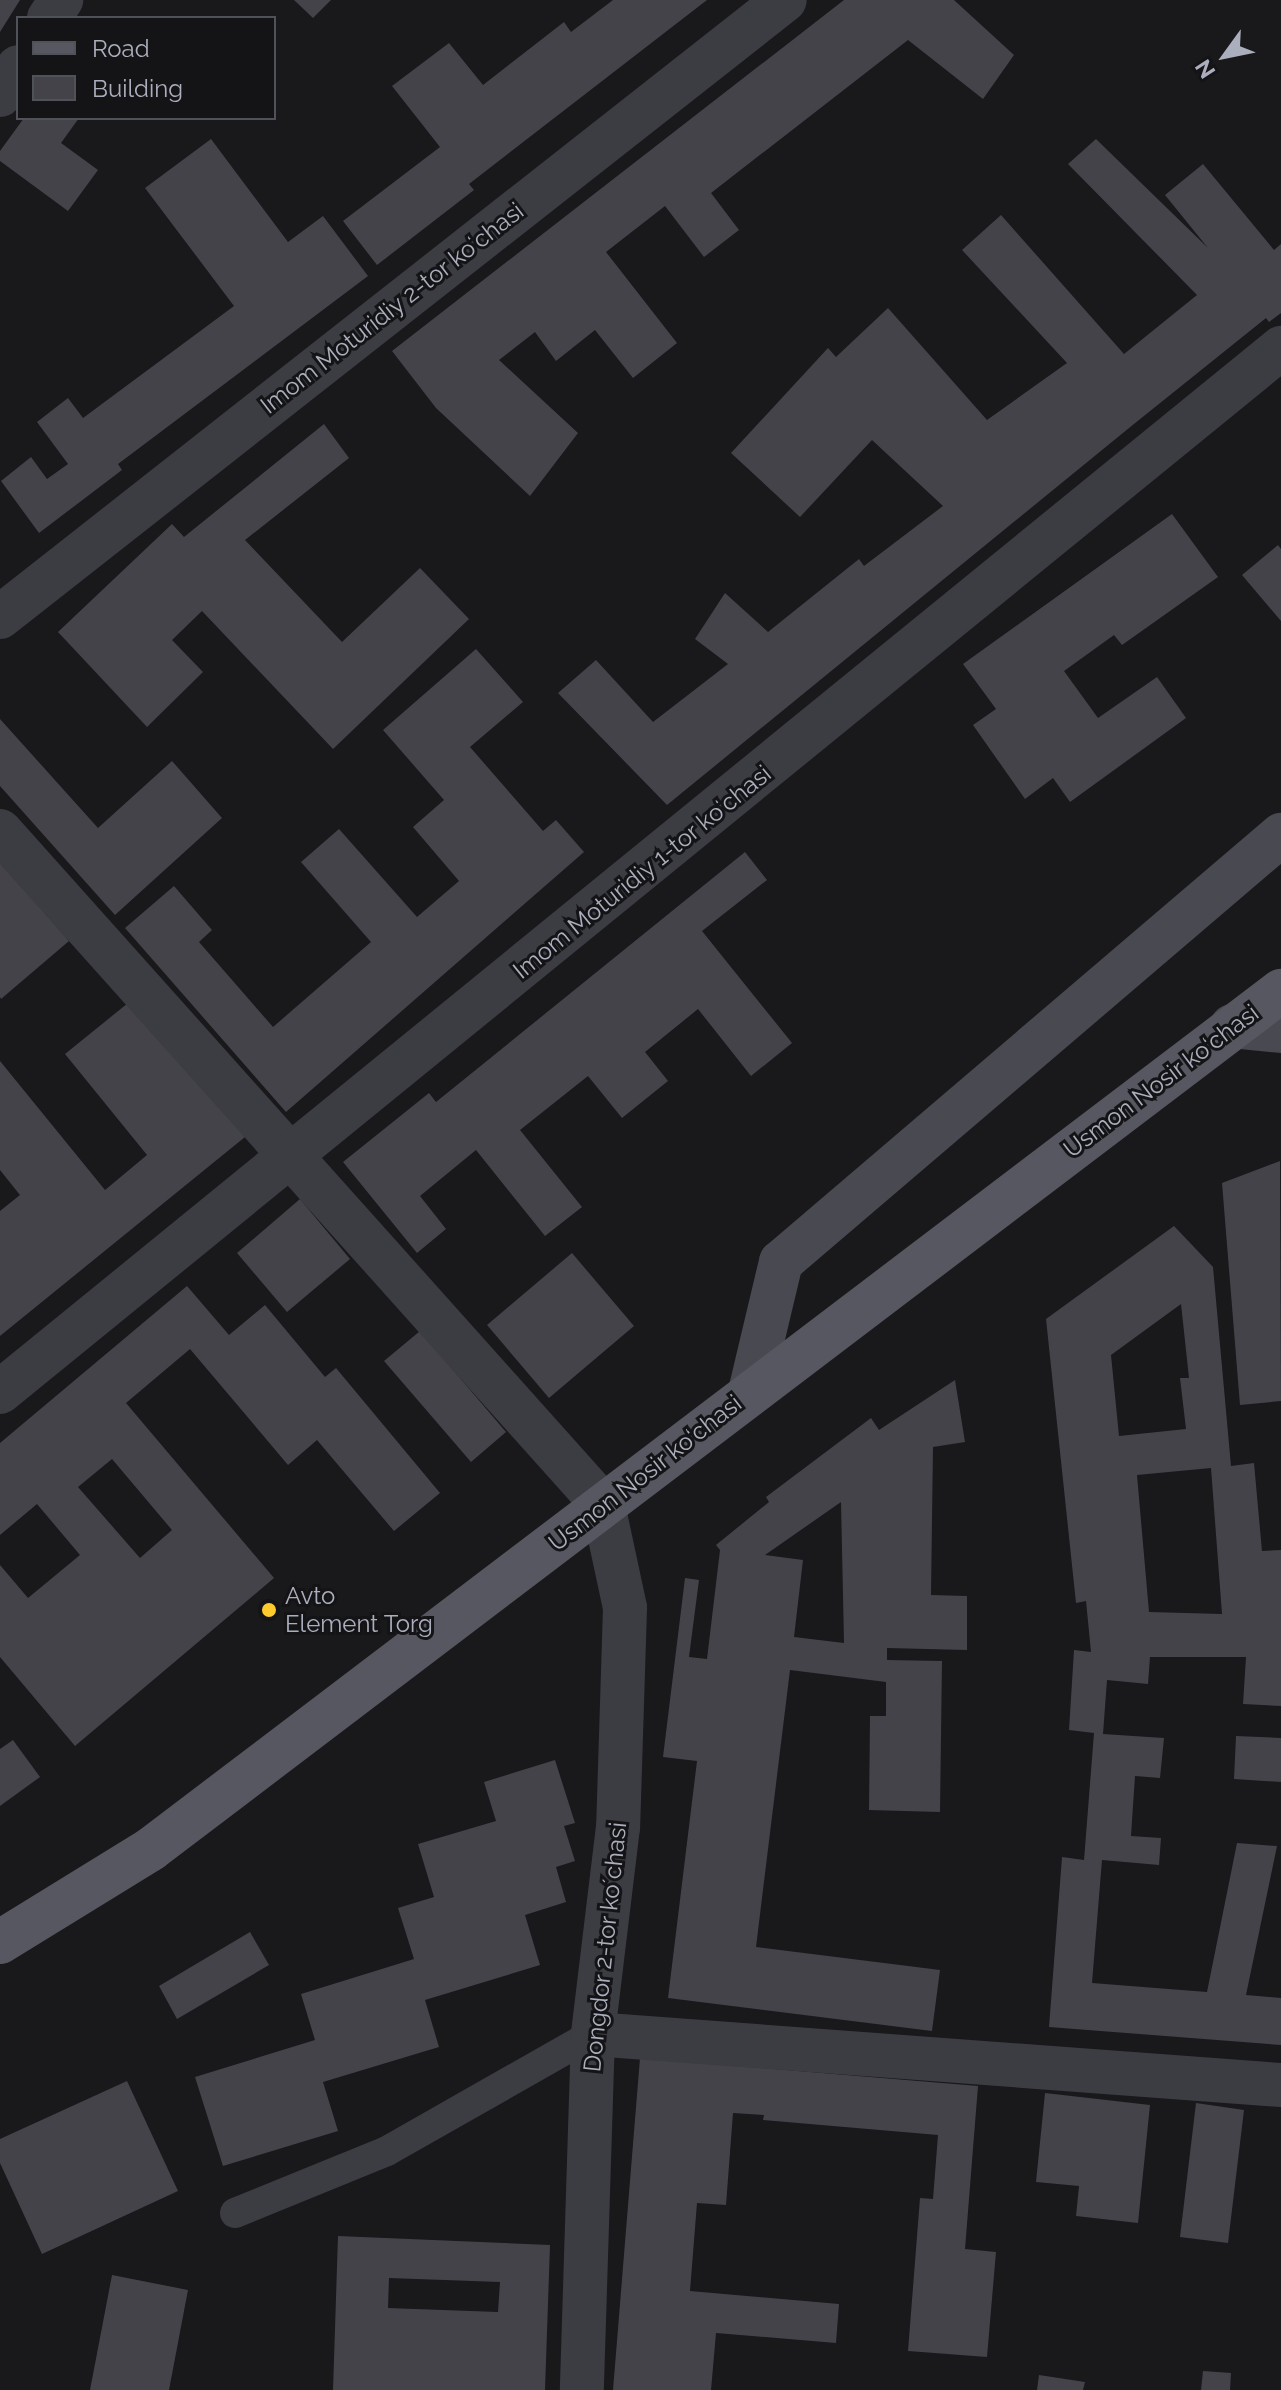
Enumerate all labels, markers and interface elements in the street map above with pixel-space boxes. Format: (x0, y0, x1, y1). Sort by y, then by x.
legend (16, 16, 276, 120)
north arrow (1185, 16, 1265, 96)
text: Road (92, 34, 150, 63)
text: N (1189, 55, 1220, 83)
text: Building (92, 74, 183, 103)
street label: Imom Moturidiy 2-tor koʻchasi (254, 196, 530, 420)
street label: Imom Moturidiy 1-tor koʻchasi (507, 759, 777, 985)
street label: Usmon Nosir ko‘chasi (1058, 998, 1264, 1164)
street label: Usmon Nosir ko‘chasi (543, 1389, 747, 1557)
place label: Avto Element Torg (285, 1582, 434, 1638)
marker: Avto Element Torg (260, 1601, 278, 1619)
street label: Dongdor 2-tor koʼchasi (578, 1820, 632, 2074)

